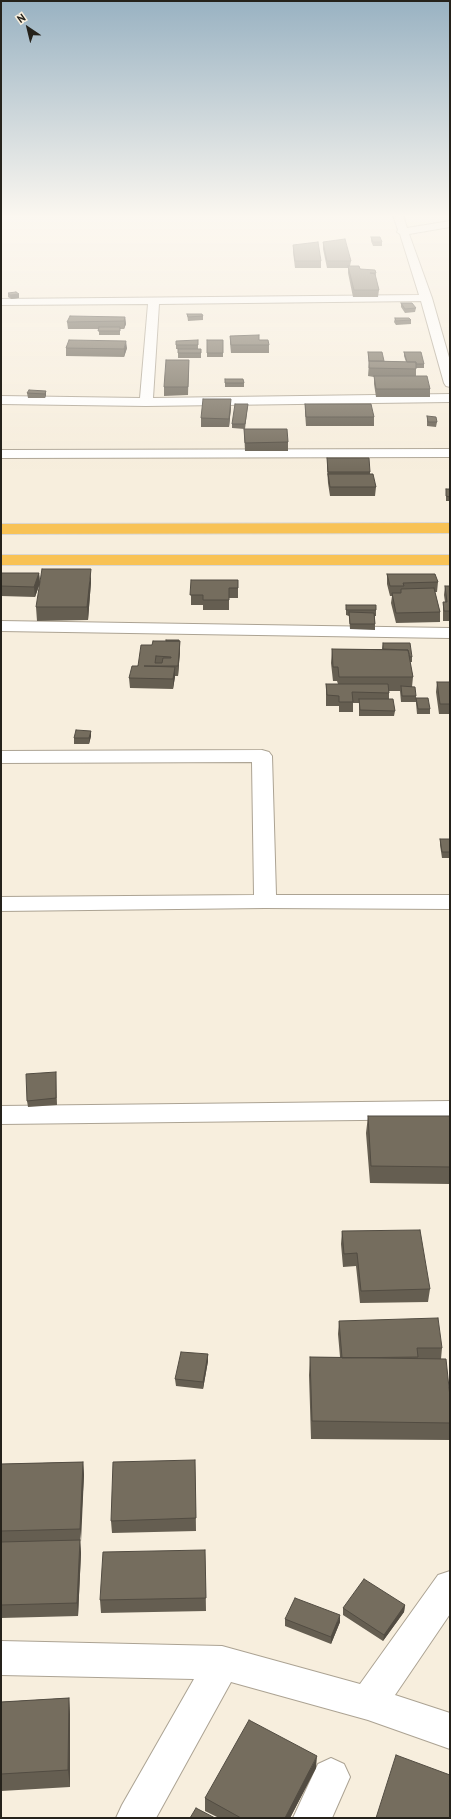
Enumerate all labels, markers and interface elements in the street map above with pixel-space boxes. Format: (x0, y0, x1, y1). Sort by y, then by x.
north arrow (8, 8, 48, 48)
text: N (14, 10, 28, 26)

